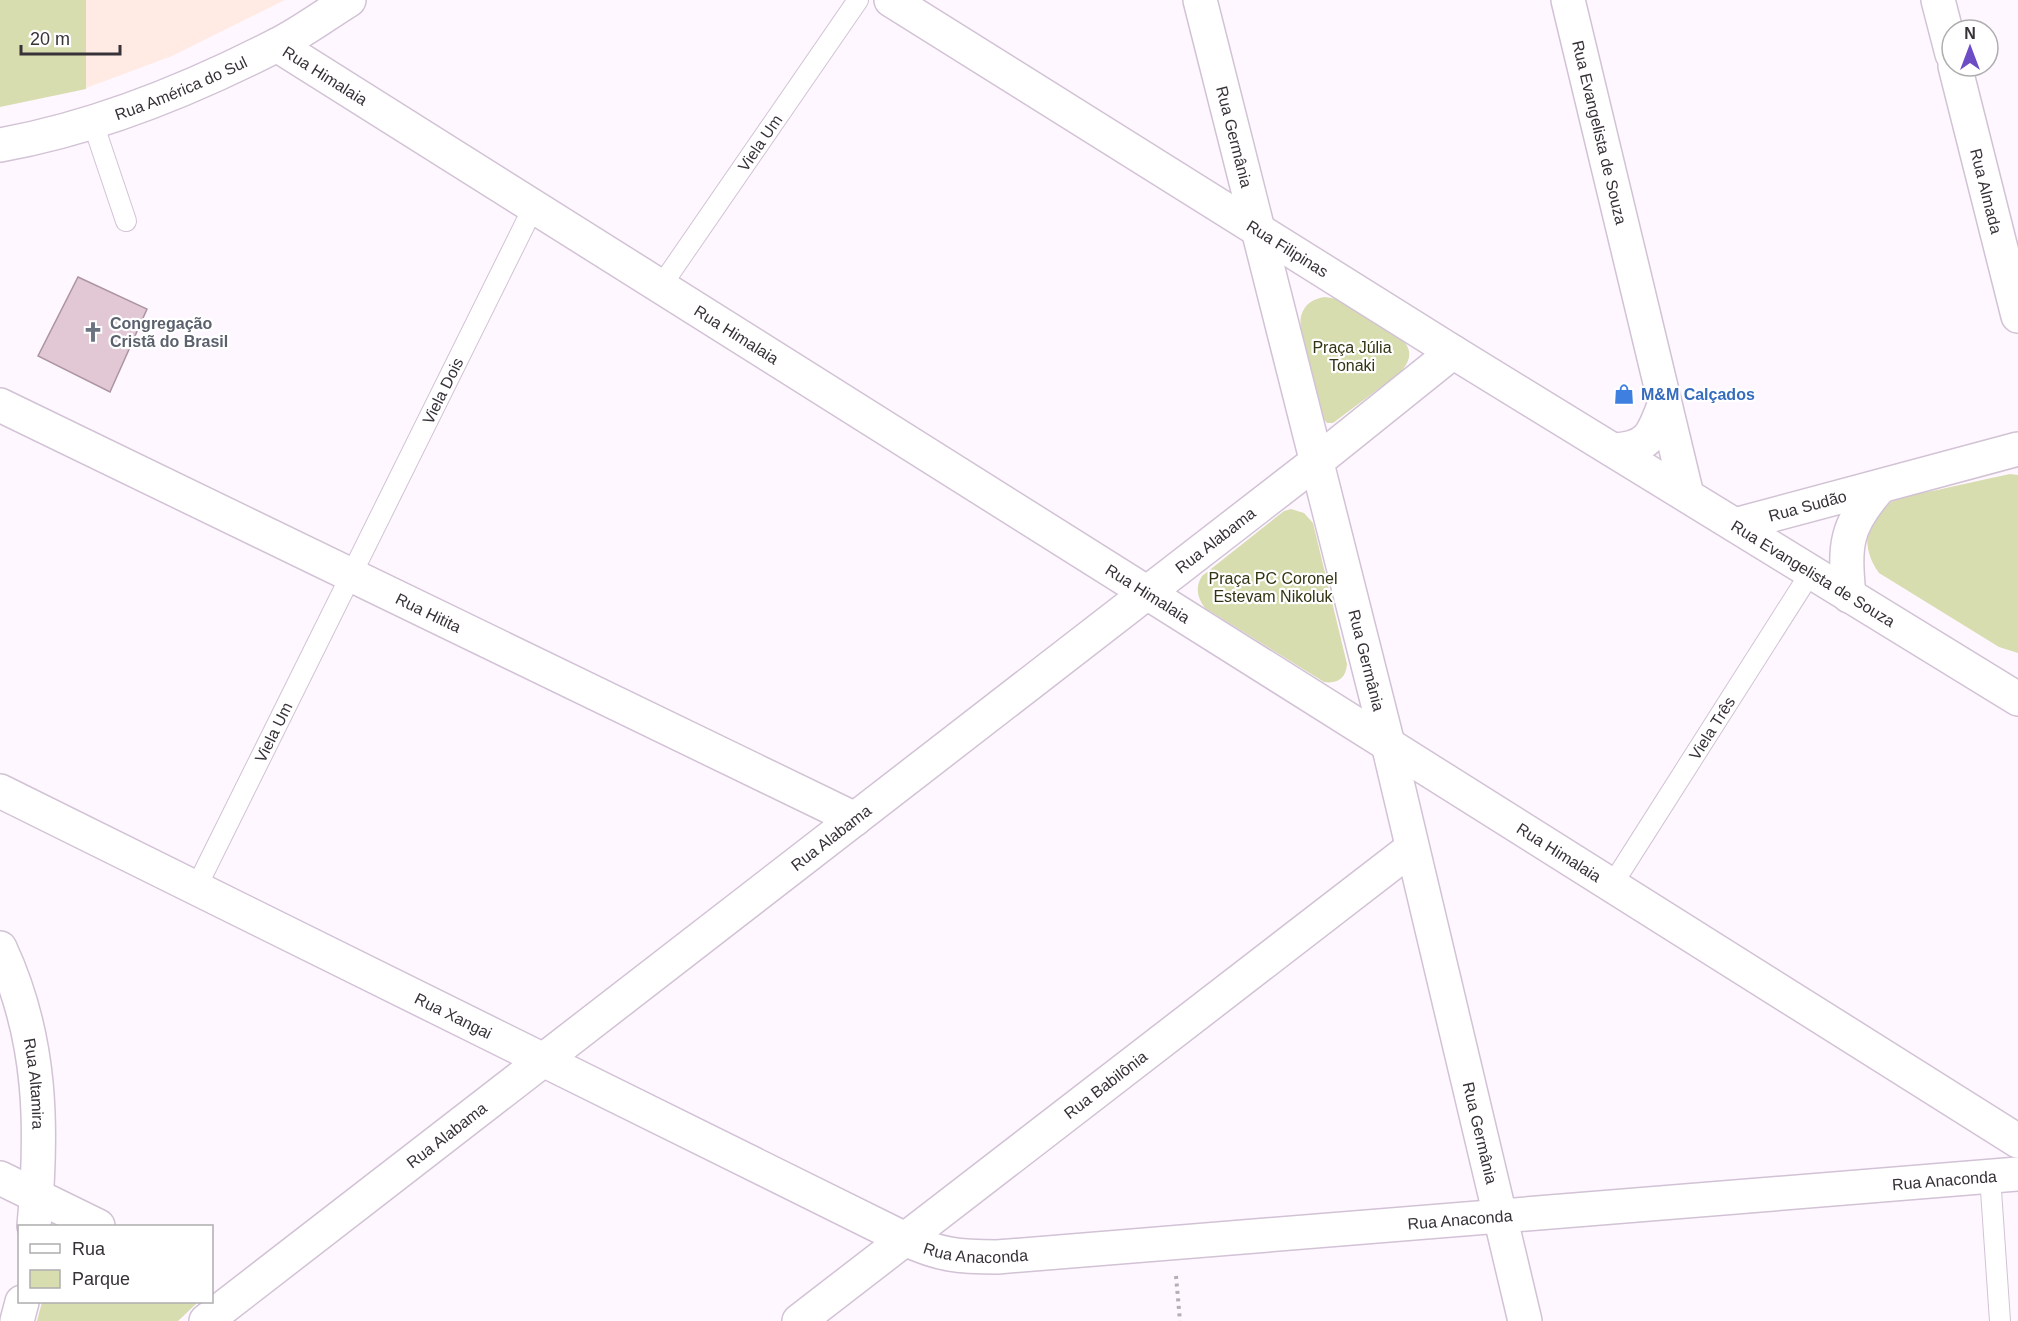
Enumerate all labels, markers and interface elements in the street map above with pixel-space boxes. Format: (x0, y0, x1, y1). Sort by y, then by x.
scale bar (21, 18, 120, 56)
north arrow (1940, 18, 2000, 78)
text: N (1964, 25, 1976, 42)
text: 20 m (30, 29, 70, 49)
street label: Rua Evangelista de Souza (1569, 39, 1630, 226)
street label: Rua Himalaia (280, 43, 370, 109)
street label: Rua América do Sul (113, 53, 250, 123)
street label: Rua Germânia (1213, 84, 1255, 189)
street label: Viela Um (735, 112, 785, 174)
street label: Rua Almada (1967, 147, 2005, 236)
street label: Rua Filipinas (1244, 217, 1331, 281)
street label: Rua Himalaia (691, 302, 782, 368)
place label: Congregação Cristã do Brasil (110, 315, 228, 350)
church icon: Congregação Cristã do Brasil (81, 320, 105, 344)
park label: Praça Júlia Tonaki (1312, 339, 1392, 374)
street label: Viela Dois (419, 355, 466, 427)
shop icon: M&M Calçados (1612, 382, 1636, 406)
place label: M&M Calçados (1641, 386, 1755, 403)
street label: Rua Sudão (1767, 487, 1849, 525)
street label: Rua Alabama (1172, 504, 1259, 577)
street label: Rua Evangelista de Souza (1728, 517, 1898, 630)
street label: Rua Himalaia (1102, 561, 1193, 626)
park label: Praça PC Coronel Estevam Nikoluk (1209, 570, 1337, 605)
street label: Rua Hitita (393, 590, 464, 636)
street label: Rua Germânia (1345, 608, 1387, 713)
street label: Viela Três (1686, 694, 1738, 763)
street label: Viela Um (252, 700, 296, 765)
street label: Rua Alabama (788, 802, 874, 874)
street label: Rua Himalaia (1514, 820, 1604, 885)
street label: Rua Xangai (412, 990, 495, 1042)
street label: Rua Altamira (21, 1037, 47, 1130)
street label: Rua Babilônia (1061, 1048, 1150, 1122)
street label: Rua Germânia (1460, 1080, 1500, 1186)
street label: Rua Alabama (404, 1099, 490, 1171)
street label: Rua Anaconda (1891, 1168, 1997, 1193)
street label: Rua Anaconda (1407, 1207, 1513, 1233)
legend (18, 1225, 213, 1303)
text: Rua (72, 1239, 106, 1259)
street label: Rua Anaconda (921, 1240, 1029, 1266)
text: Parque (72, 1269, 130, 1289)

